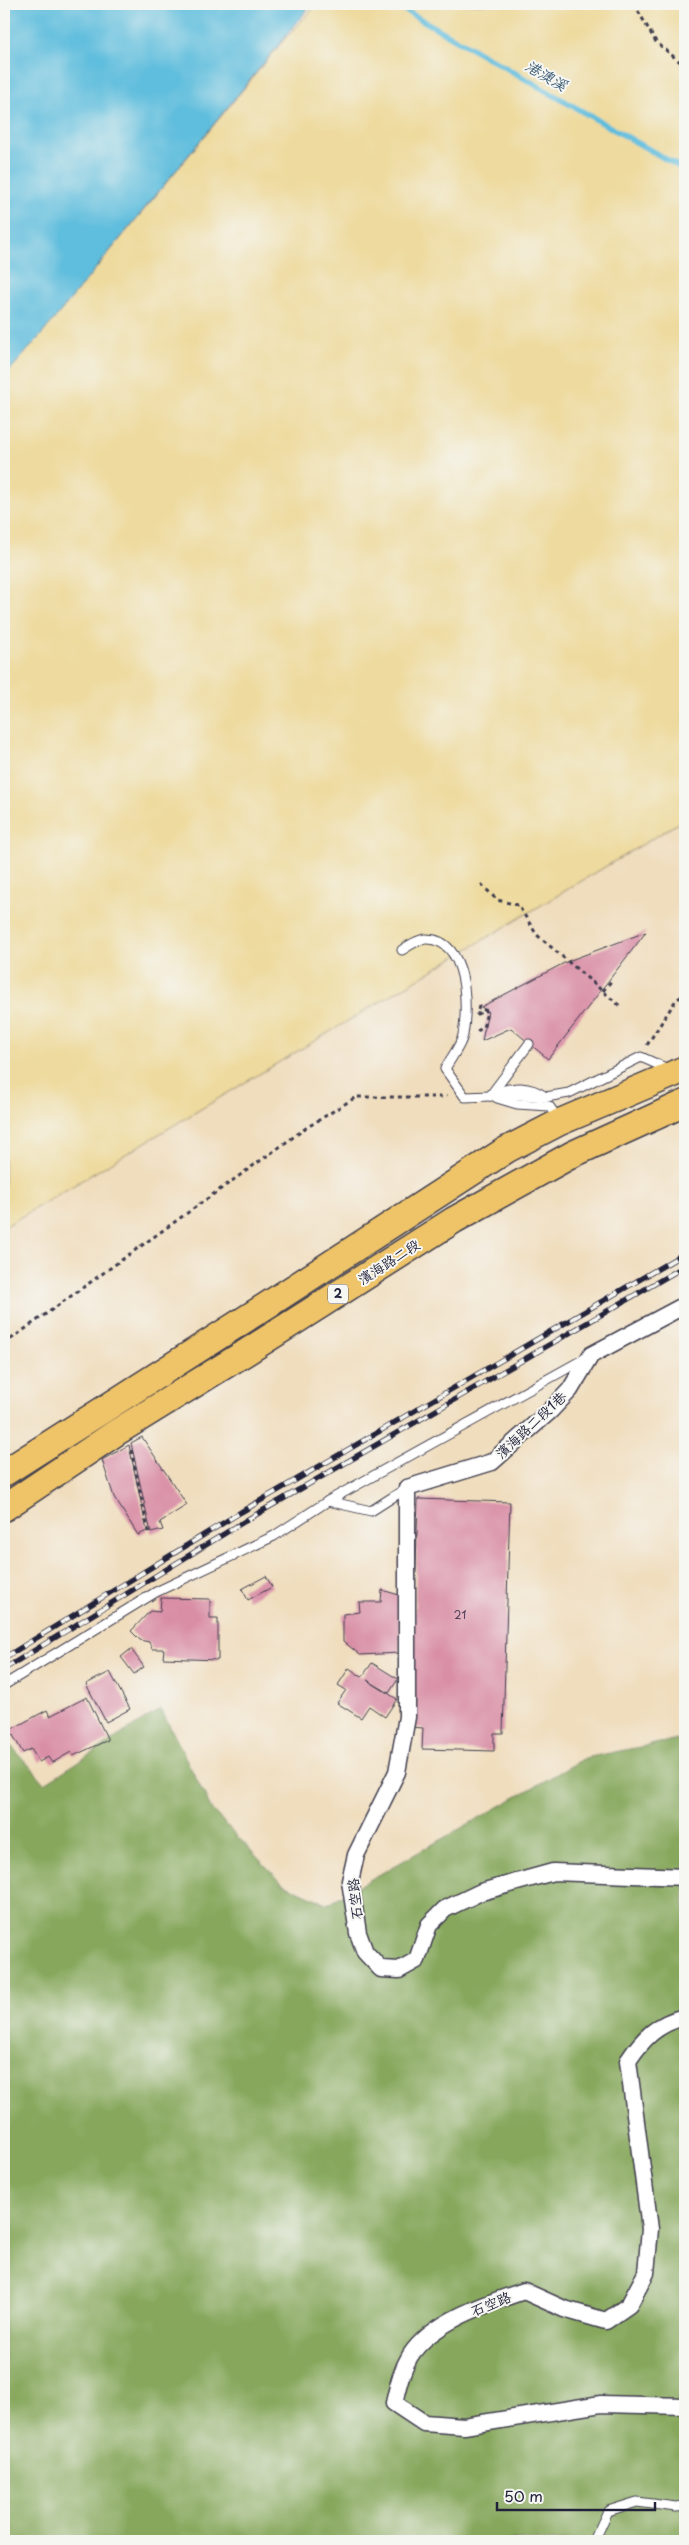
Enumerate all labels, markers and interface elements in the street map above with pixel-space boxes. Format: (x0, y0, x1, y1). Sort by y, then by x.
water label: 港澳溪 (522, 53, 573, 96)
street label: 濱海路二段 (354, 1234, 424, 1289)
road number: 2 (328, 1285, 348, 1304)
street label: 濱海路二段1巷 (490, 1385, 572, 1463)
house number: 21 (454, 1606, 466, 1623)
street label: 石空路 (342, 1877, 367, 1921)
street label: 石空路 (467, 2286, 514, 2321)
scale bar (497, 2480, 654, 2512)
text: 50 m (504, 2484, 543, 2507)

